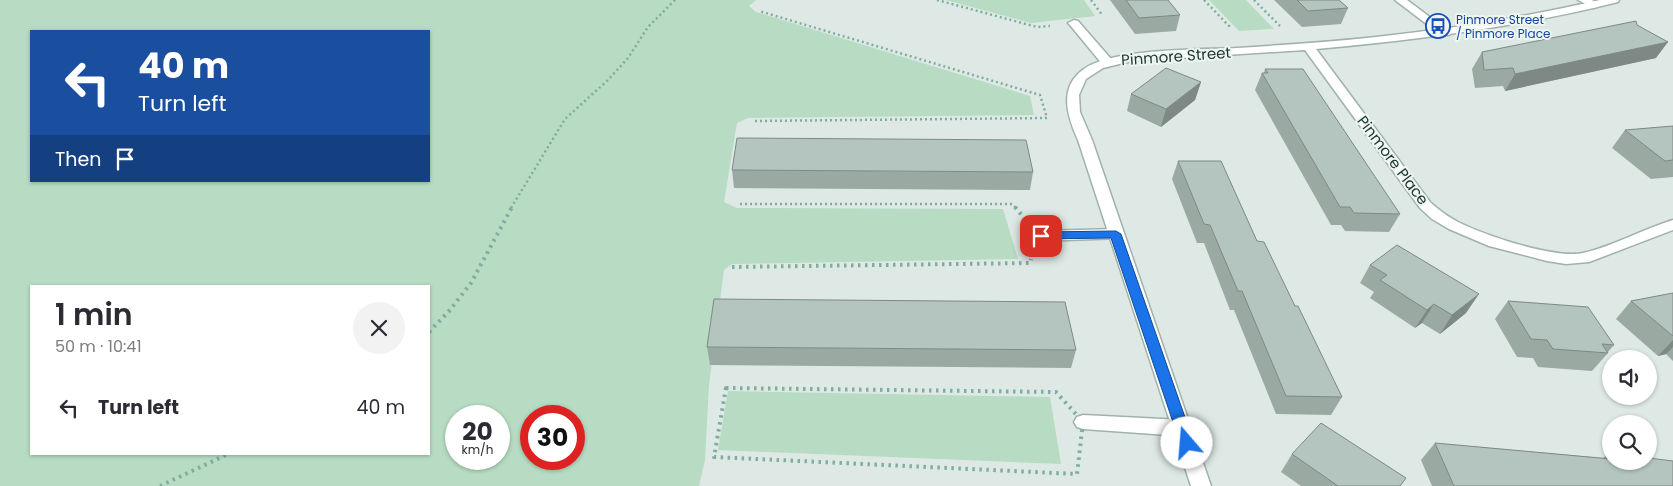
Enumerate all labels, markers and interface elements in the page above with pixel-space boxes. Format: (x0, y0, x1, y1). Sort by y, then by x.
place label: Pinmore Street / Pinmore Place (1456, 11, 1550, 42)
bus stop icon: Pinmore Street / Pinmore Place (1425, 13, 1451, 39)
text: 40 m (138, 41, 229, 90)
street label: Pinmore Street (1120, 42, 1232, 70)
icon: left (55, 50, 120, 115)
text: Turn left (138, 88, 226, 119)
street label: Pinmore Place (1352, 111, 1434, 209)
icon: arrive (111, 145, 139, 173)
text: Then (55, 146, 101, 173)
pin (1020, 215, 1062, 257)
icon: arrive (1027, 222, 1055, 250)
text: 1 min (55, 293, 133, 336)
button: close (353, 302, 405, 354)
text: 50 m · 10:41 (55, 335, 142, 358)
map controls (1602, 350, 1657, 470)
button: sound (1602, 350, 1657, 405)
icon: left (55, 394, 83, 422)
text: Turn left (98, 394, 179, 421)
text: 40 m (356, 394, 405, 421)
speed limit sign: 30 (520, 405, 585, 470)
text: 20 (462, 414, 493, 449)
button: search (1602, 415, 1657, 470)
position arrow (1160, 416, 1212, 468)
text: km/h (462, 441, 493, 458)

